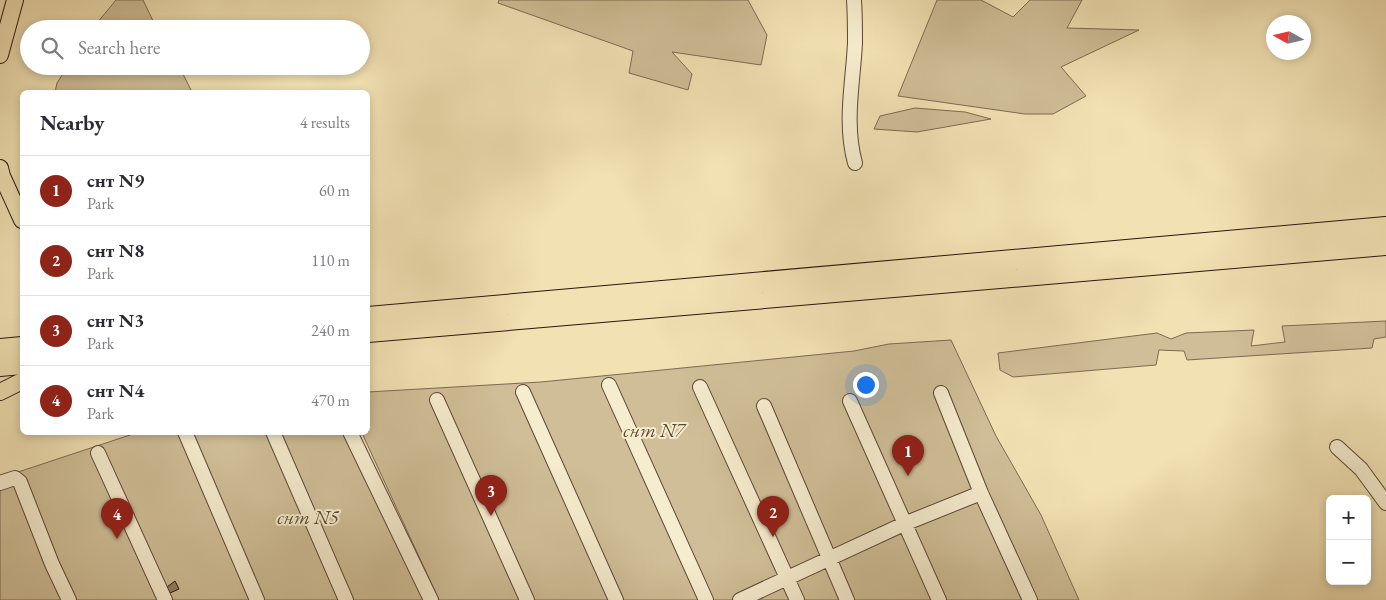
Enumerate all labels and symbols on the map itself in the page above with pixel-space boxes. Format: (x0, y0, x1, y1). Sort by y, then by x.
north arrow (1266, 15, 1311, 60)
your location (853, 372, 879, 398)
park label: снт N7 (623, 417, 687, 443)
pin: 1 (892, 435, 924, 476)
pin: 3 (475, 475, 507, 516)
pin: 2 (757, 496, 789, 537)
pin: 4 (101, 498, 133, 539)
park label: снт N5 (277, 504, 340, 530)

